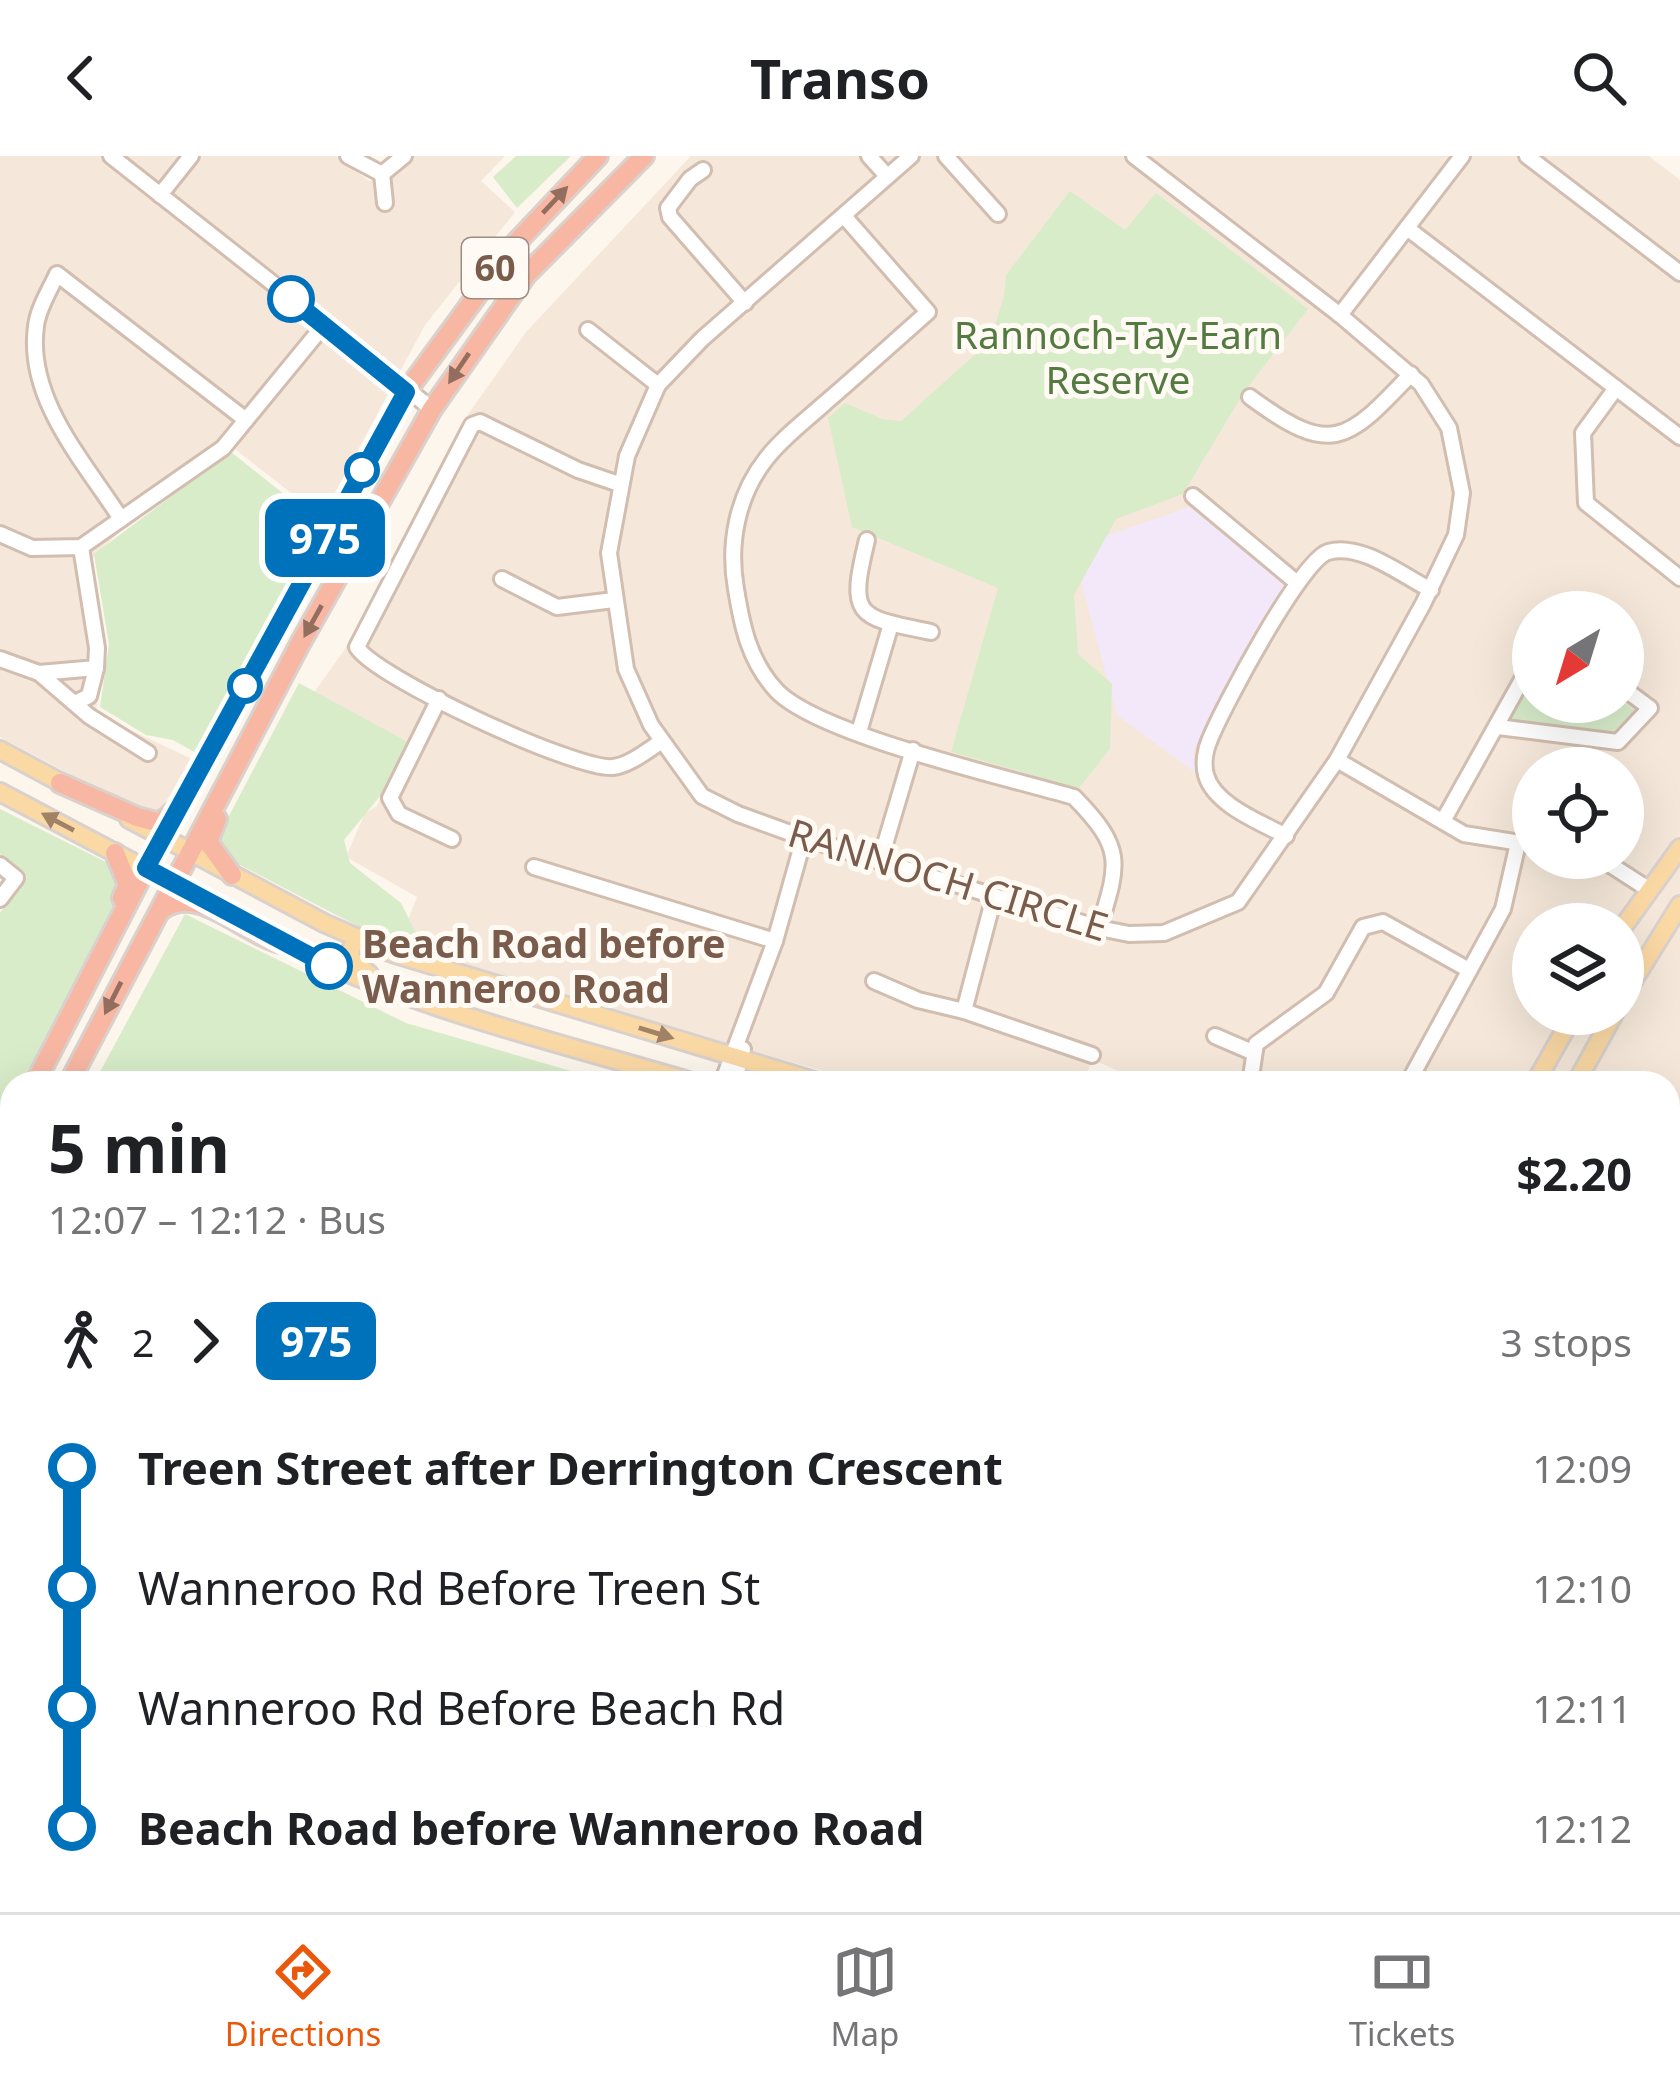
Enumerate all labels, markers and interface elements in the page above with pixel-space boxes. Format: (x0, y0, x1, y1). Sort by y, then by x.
text: Transo (750, 41, 930, 115)
icon: back (48, 45, 114, 111)
icon: search (1566, 45, 1632, 111)
one-way arrow (540, 186, 568, 215)
road number: 60 (462, 238, 528, 298)
unlabelled marker (269, 277, 313, 321)
park label: Rannoch-Tay-Earn Reserve (954, 307, 1282, 405)
one-way arrow (448, 351, 470, 384)
unlabelled marker (346, 454, 378, 486)
line badge: 975 (256, 499, 394, 577)
text: 975 (289, 509, 361, 566)
north arrow (1512, 591, 1644, 723)
map controls (1512, 591, 1644, 1035)
one-way arrow (303, 603, 324, 638)
unlabelled marker (229, 670, 261, 702)
button: locate (1512, 747, 1644, 879)
street label: RANNOCH CIRCLE (782, 805, 1115, 952)
one-way arrow (40, 813, 75, 833)
button: layers (1512, 903, 1644, 1035)
place label: Beach Road before Wanneroo Road (362, 916, 726, 1014)
marker: Beach Road before Wanneroo Road (307, 944, 351, 988)
one-way arrow (104, 981, 124, 1015)
one-way arrow (638, 1025, 674, 1043)
text: 5 min (48, 1102, 230, 1192)
text: $2.20 (1516, 1143, 1632, 1204)
text: 12:07 – 12:12 · Bus (48, 1192, 386, 1245)
icon: walk (48, 1308, 114, 1374)
icon: forward (172, 1308, 238, 1374)
text: 975 (280, 1312, 352, 1369)
text: 2 (132, 1315, 154, 1368)
text: 3 stops (1501, 1315, 1632, 1368)
text: Treen Street after Derrington Crescent (138, 1437, 1003, 1498)
text: 12:09 (1532, 1441, 1632, 1494)
text: Wanneroo Rd Before Treen St (138, 1557, 760, 1618)
text: 12:10 (1532, 1561, 1632, 1614)
text: Wanneroo Rd Before Beach Rd (138, 1677, 785, 1738)
text: 12:11 (1532, 1681, 1632, 1734)
text: Beach Road before Wanneroo Road (138, 1797, 924, 1858)
text: 12:12 (1532, 1801, 1632, 1854)
tab: Directions (225, 1939, 381, 2056)
tab: Map (831, 1939, 899, 2056)
tab: Tickets (1349, 1939, 1455, 2056)

